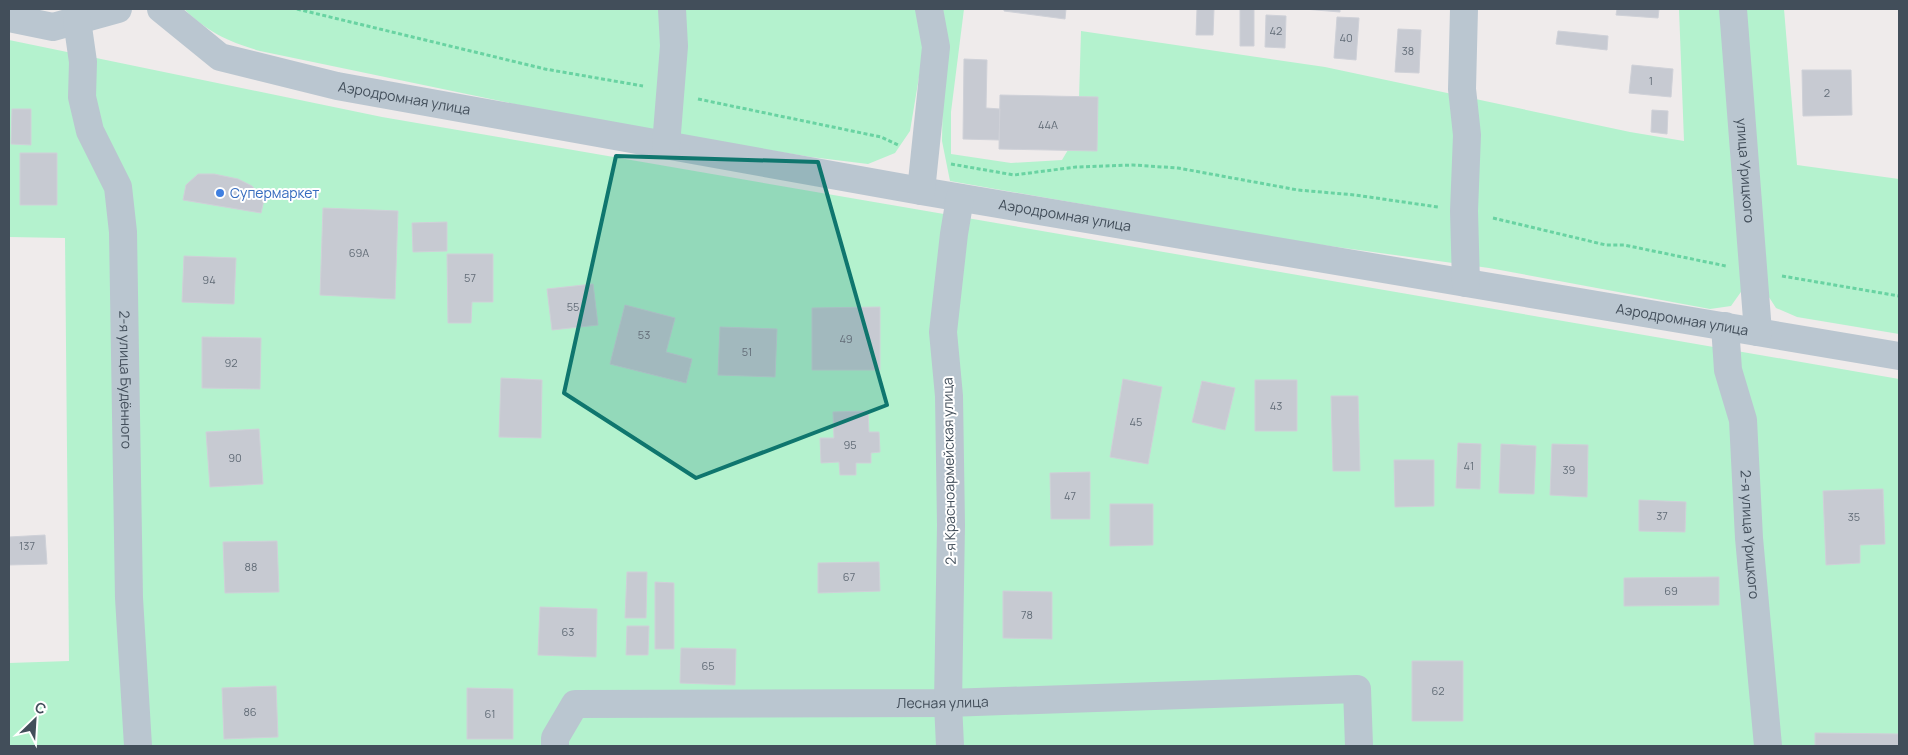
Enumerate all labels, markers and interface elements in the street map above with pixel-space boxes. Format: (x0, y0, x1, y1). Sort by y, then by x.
house number: 42 (1270, 23, 1282, 38)
house number: 40 (1339, 30, 1353, 45)
house number: 38 (1402, 43, 1414, 58)
house number: 1 (1649, 73, 1653, 88)
street label: Аэродромная улица (337, 76, 472, 119)
house number: 2 (1824, 85, 1830, 100)
house number: 44А (1038, 117, 1058, 132)
street label: улица Урицкого (1732, 117, 1760, 224)
place label: Супермаркет (230, 183, 319, 202)
marker: Супермаркет (214, 187, 226, 199)
street label: Аэродромная улица (997, 194, 1133, 235)
house number: 69А (349, 245, 369, 260)
house number: 57 (464, 270, 476, 285)
house number: 94 (202, 272, 216, 287)
street label: Аэродромная улица (1615, 298, 1750, 339)
house number: 55 (567, 299, 579, 314)
street label: 2-я улица Будённого (115, 310, 137, 449)
house number: 53 (638, 327, 650, 342)
house number: 49 (839, 331, 853, 346)
house number: 51 (742, 344, 752, 359)
house number: 92 (224, 355, 238, 370)
street label: 2-я Красноармейская улица (937, 377, 960, 565)
house number: 43 (1270, 398, 1282, 413)
house number: 45 (1130, 414, 1142, 429)
house number: 95 (843, 437, 857, 452)
house number: 90 (228, 450, 242, 465)
house number: 41 (1464, 458, 1474, 473)
house number: 39 (1563, 462, 1576, 477)
street label: 2-я улица Урицкого (1737, 469, 1765, 600)
house number: 47 (1064, 488, 1076, 503)
house number: 37 (1656, 508, 1668, 523)
house number: 35 (1848, 509, 1860, 524)
house number: 137 (19, 538, 35, 553)
house number: 88 (245, 559, 257, 574)
house number: 67 (843, 569, 855, 584)
house number: 69 (1664, 583, 1678, 598)
house number: 78 (1021, 607, 1033, 622)
house number: 63 (562, 624, 574, 639)
house number: 65 (701, 658, 715, 673)
house number: 62 (1431, 683, 1445, 698)
street label: Лесная улица (897, 692, 989, 712)
north arrow (10, 695, 60, 745)
text: С (32, 697, 49, 719)
house number: 86 (243, 704, 257, 719)
house number: 61 (485, 706, 495, 721)

